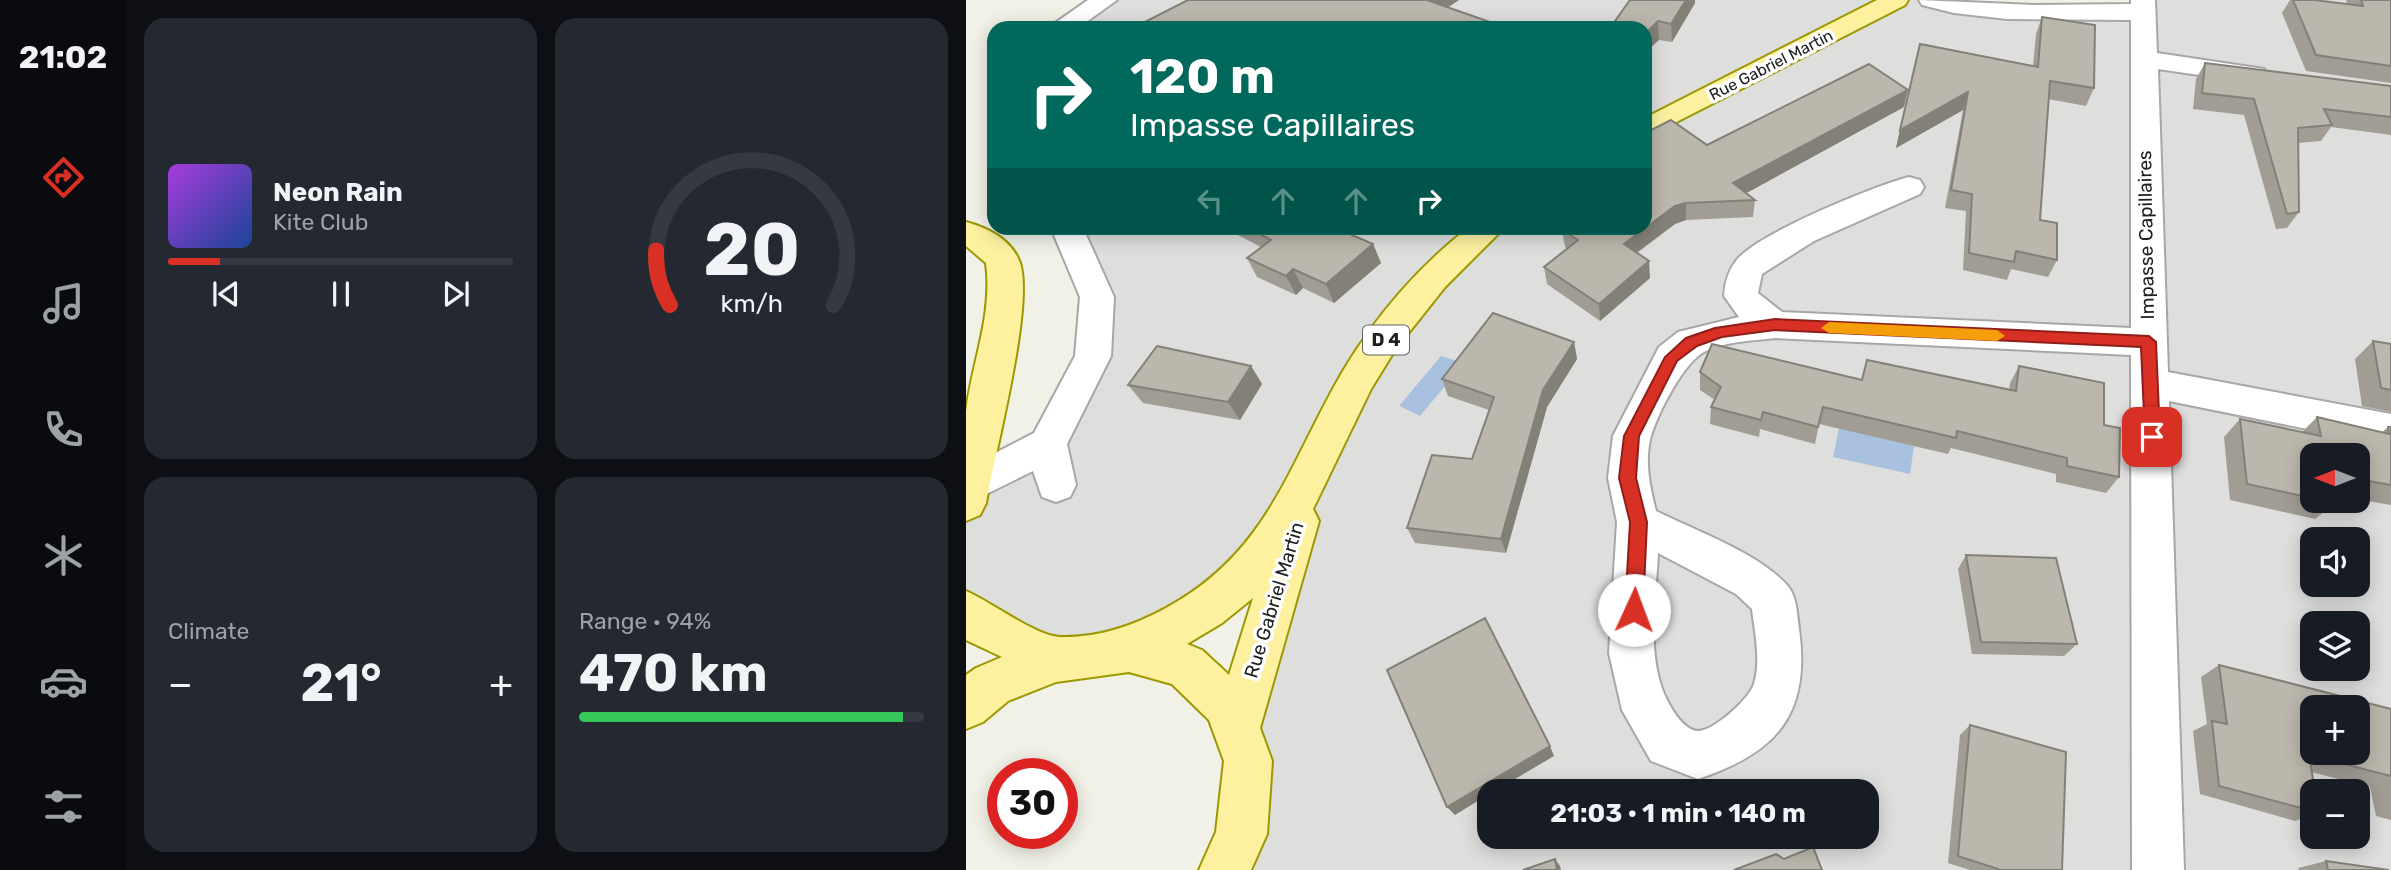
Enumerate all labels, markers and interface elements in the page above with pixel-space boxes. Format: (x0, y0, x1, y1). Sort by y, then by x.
street label: Rue Gabriel Martin (1706, 26, 1836, 104)
text: 21:02 (19, 38, 107, 76)
text: 120 m (1130, 47, 1275, 105)
icon: right (1015, 49, 1106, 140)
text: Impasse Capillaires (1130, 106, 1415, 144)
street label: Impasse Capillaires (2133, 150, 2159, 320)
icon: directions (39, 153, 88, 202)
text: Neon Rain (273, 177, 403, 208)
icon: left (1191, 182, 1229, 220)
icon: ahead (1264, 182, 1302, 220)
icon: ahead (1337, 182, 1375, 220)
icon: right (1410, 182, 1448, 220)
text: 20 (703, 207, 800, 293)
text: Kite Club (273, 208, 368, 236)
icon: previous (207, 275, 245, 313)
icon: pause (322, 275, 360, 313)
icon: next (437, 275, 475, 313)
icon: music (39, 279, 88, 328)
text: km/h (720, 289, 783, 318)
road number: D 4 (1363, 326, 1409, 354)
icon: phone (39, 405, 88, 454)
pin (2122, 407, 2182, 467)
icon: arrive (2133, 418, 2171, 456)
north arrow (2300, 443, 2370, 513)
map controls (2300, 443, 2370, 849)
street label: Rue Gabriel Martin (1239, 519, 1309, 681)
button: sound (2300, 527, 2370, 597)
icon: climate (39, 531, 88, 580)
position arrow (1597, 573, 1671, 647)
text: Range · 94% (579, 607, 711, 635)
button: layers (2300, 611, 2370, 681)
text: Climate (168, 617, 249, 645)
text: 470 km (579, 642, 768, 704)
text: 21° (301, 652, 382, 714)
icon: car (39, 657, 88, 706)
text: − (168, 661, 193, 707)
text: + (489, 661, 513, 707)
button: + (2300, 695, 2370, 765)
speed limit sign: 30 (987, 758, 1078, 849)
button: − (2300, 779, 2370, 849)
icon: filters (39, 782, 88, 831)
text: 21:03 · 1 min · 140 m (1550, 798, 1806, 829)

